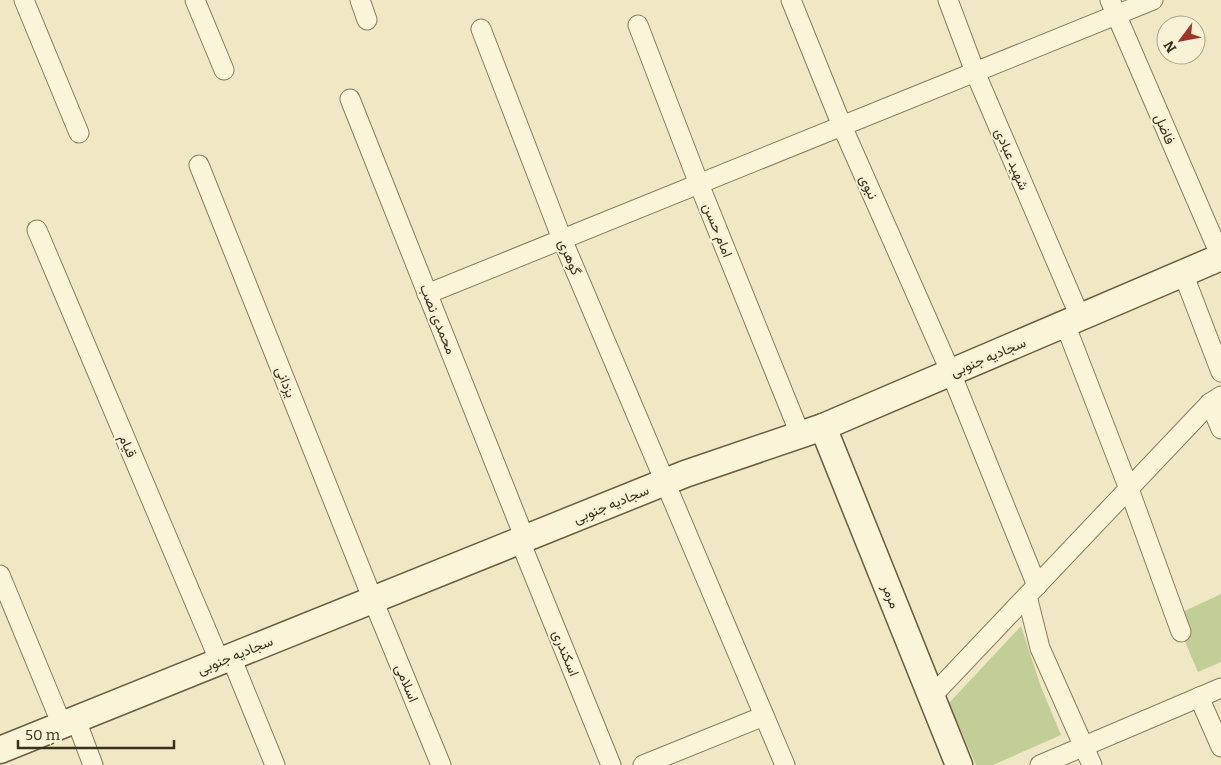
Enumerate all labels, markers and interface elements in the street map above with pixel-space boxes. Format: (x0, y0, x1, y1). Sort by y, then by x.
north arrow (1156, 15, 1206, 65)
text: N (1160, 37, 1180, 56)
street label: فاضل (1151, 112, 1178, 147)
street label: شهید عبادی (991, 126, 1032, 193)
street label: نبوی (856, 172, 881, 202)
street label: امام حسن (699, 201, 736, 260)
street label: گوهری (554, 237, 585, 278)
street label: محمدی نصب (416, 282, 459, 357)
street label: سجادیه جنوبی (948, 334, 1028, 381)
street label: یزدانی (272, 364, 300, 400)
street label: قیام (115, 432, 140, 460)
street label: سجادیه جنوبی (571, 482, 652, 527)
street label: مرمر (878, 581, 903, 611)
street label: اسکندری (549, 628, 582, 679)
street label: سجادیه جنوبی (195, 633, 276, 678)
street label: اسلامی (391, 662, 422, 705)
scale bar (18, 718, 174, 750)
text: 50 m (25, 726, 61, 744)

